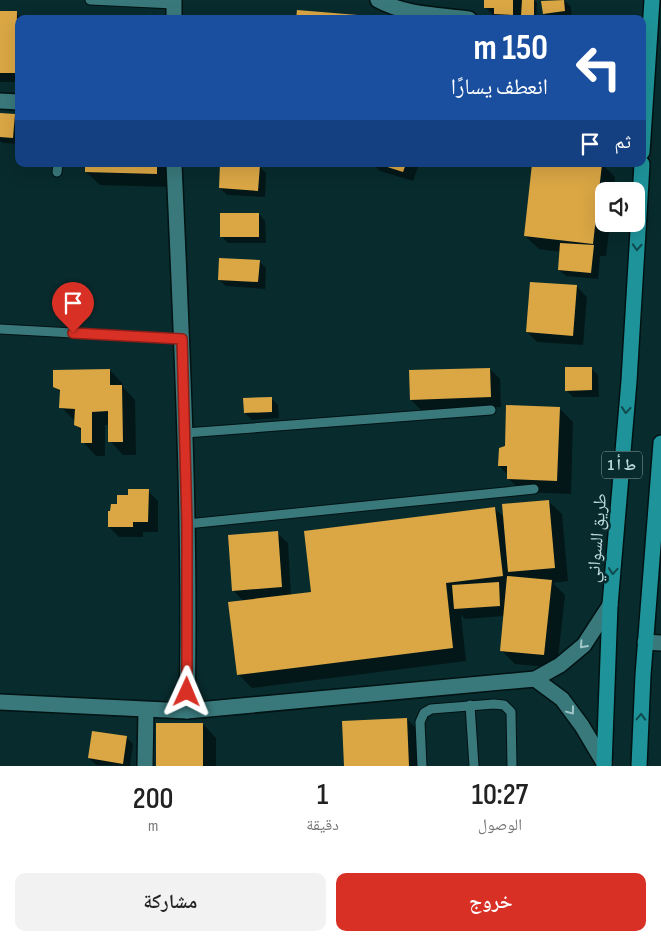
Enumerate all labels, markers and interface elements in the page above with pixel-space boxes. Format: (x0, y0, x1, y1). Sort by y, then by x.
text: 150 m (473, 27, 548, 70)
icon: left (566, 35, 631, 100)
text: انعطف يسارًا (451, 74, 548, 101)
icon: arrive (576, 130, 604, 158)
text: ثم (614, 131, 631, 154)
map controls (595, 182, 645, 232)
button: sound (595, 182, 645, 232)
one-way arrow (631, 244, 642, 252)
pin (52, 282, 94, 333)
icon: arrive (59, 289, 87, 317)
one-way arrow (621, 406, 632, 414)
road number: ط أ 1 (602, 452, 642, 478)
street label: طريق السواني (583, 492, 615, 584)
one-way arrow (608, 568, 619, 576)
one-way arrow (579, 640, 588, 649)
position arrow (160, 665, 212, 717)
one-way arrow (565, 705, 574, 715)
one-way arrow (636, 713, 646, 721)
text: 1 (317, 777, 328, 813)
text: 10:27 (472, 777, 528, 813)
text: 200 (133, 781, 173, 817)
text: دقيقة (306, 816, 339, 835)
text: الوصول (478, 816, 522, 835)
text: m (148, 817, 158, 836)
button: مشاركة (15, 873, 326, 931)
button: خروج (336, 873, 646, 931)

